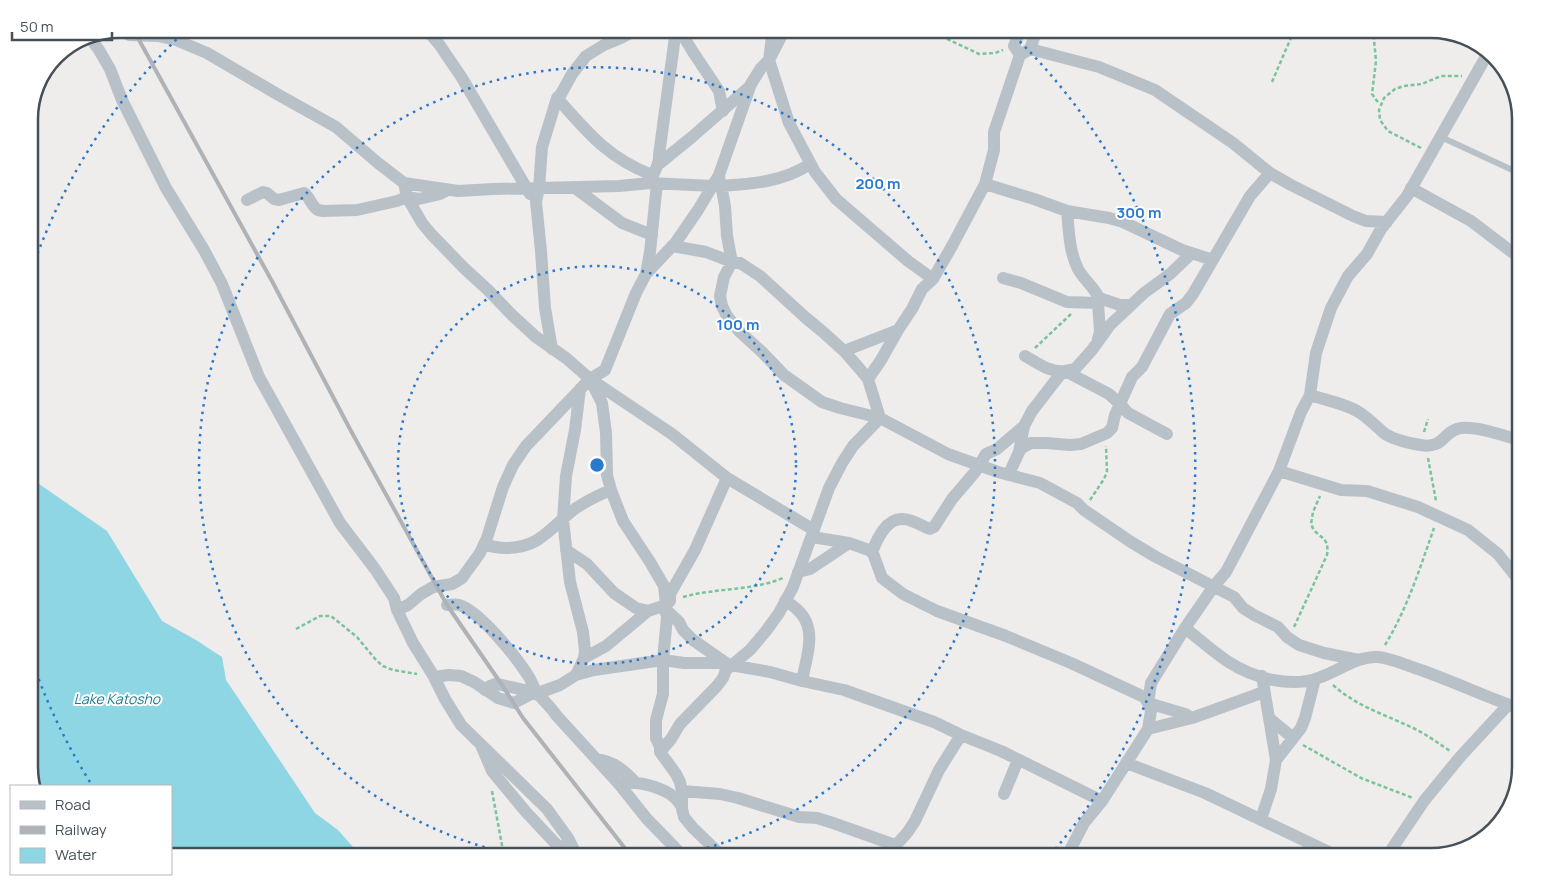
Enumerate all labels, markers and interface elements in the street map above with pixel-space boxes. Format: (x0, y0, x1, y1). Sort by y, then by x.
scale bar (12, 10, 112, 42)
text: 50 m (20, 16, 54, 37)
text: 200 m (855, 173, 901, 194)
text: 300 m (1117, 202, 1161, 223)
text: 100 m (717, 314, 759, 335)
centre of rings (588, 456, 606, 474)
water label: Lake Katosho (74, 689, 161, 708)
legend (10, 785, 172, 875)
text: Road (55, 794, 91, 815)
text: Railway (55, 819, 107, 840)
text: Water (55, 844, 97, 865)

